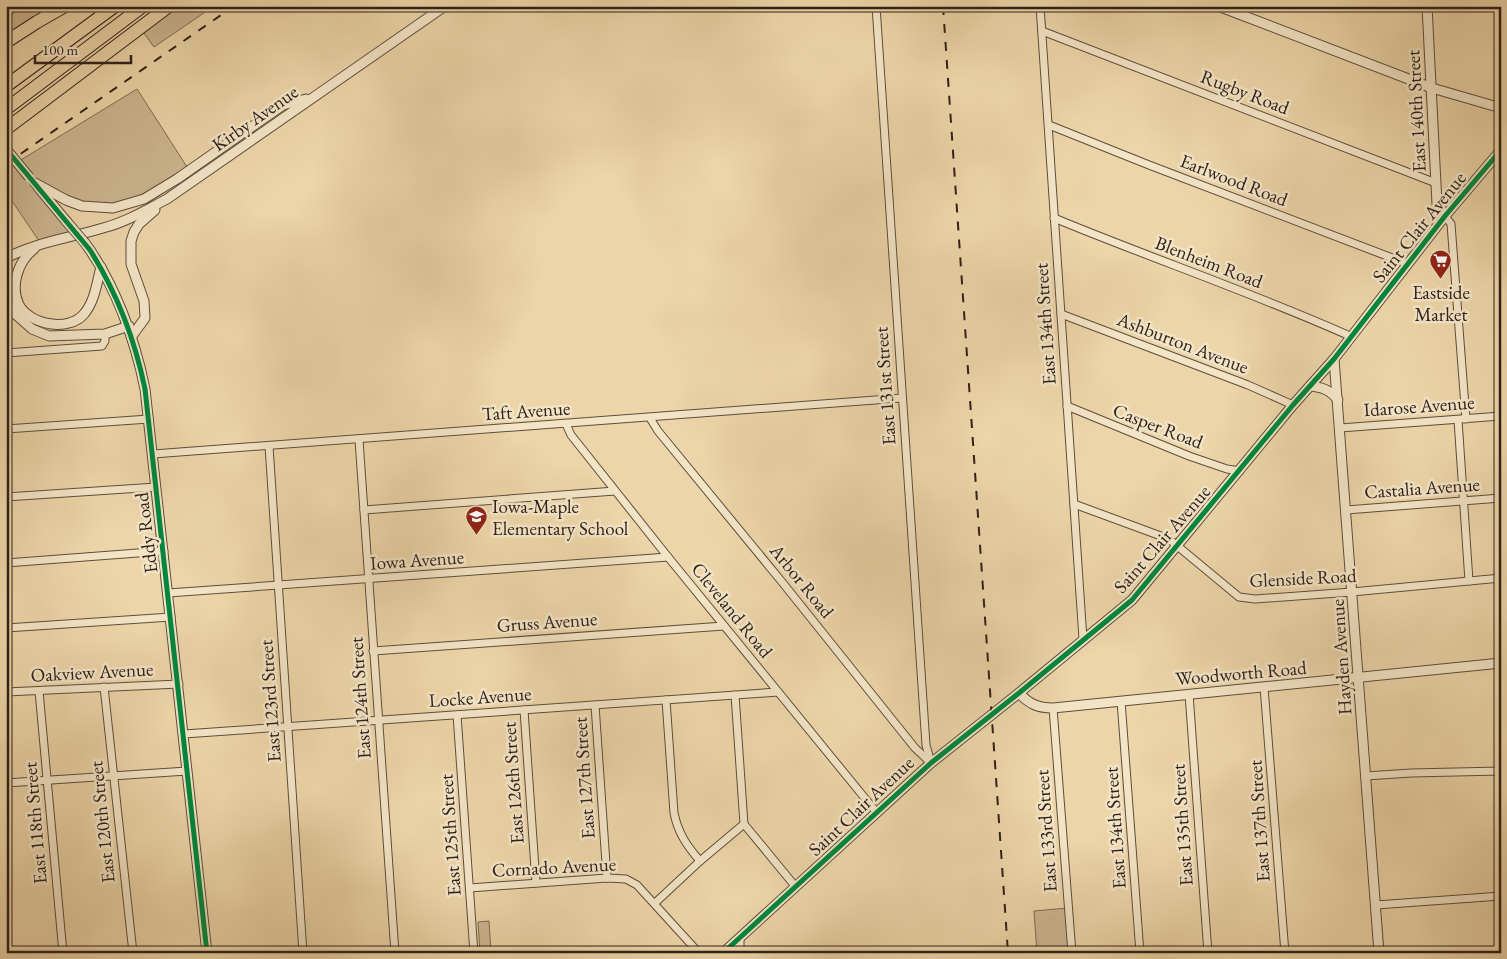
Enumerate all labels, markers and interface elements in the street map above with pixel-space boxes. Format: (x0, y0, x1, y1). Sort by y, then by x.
scale bar (35, 32, 131, 64)
text: 100 m (42, 40, 79, 59)
street label: East 140th Street (1400, 49, 1432, 173)
street label: Rugby Road (1197, 64, 1293, 120)
street label: Kirby Avenue (207, 79, 303, 157)
street label: Earlwood Road (1177, 148, 1292, 212)
street label: Saint Clair Avenue (1367, 166, 1471, 288)
street label: Blenheim Road (1152, 230, 1267, 294)
supermarket icon: Eastside Market (1429, 249, 1453, 280)
street label: East 134th Street (1028, 262, 1062, 386)
place label: Eastside Market (1412, 280, 1470, 327)
street label: Ashburton Avenue (1113, 306, 1252, 380)
street label: East 131st Street (868, 326, 902, 446)
street label: Idarose Avenue (1363, 390, 1475, 422)
street label: Taft Avenue (481, 395, 571, 427)
street label: Casper Road (1109, 397, 1207, 455)
street label: Castalia Avenue (1363, 471, 1481, 505)
street label: Saint Clair Avenue (1108, 480, 1216, 598)
street label: Eddy Road (129, 491, 163, 575)
place label: Iowa-Maple Elementary School (492, 494, 629, 541)
school or university icon: Iowa-Maple Elementary School (464, 505, 488, 536)
street label: Arbor Road (764, 538, 840, 624)
street label: Iowa Avenue (369, 544, 465, 576)
street label: Cleveland Road (686, 557, 778, 663)
street label: Glenside Road (1249, 563, 1358, 593)
street label: Hayden Avenue (1324, 598, 1358, 716)
street label: Gruss Avenue (496, 606, 598, 638)
street label: East 124th Street (343, 636, 377, 760)
street label: East 123rd Street (253, 639, 287, 763)
street label: Woodworth Road (1174, 655, 1308, 691)
street label: Oakview Avenue (30, 656, 154, 688)
street label: Locke Avenue (428, 681, 532, 713)
street label: East 127th Street (567, 716, 601, 840)
street label: East 126th Street (496, 721, 530, 845)
street label: Saint Clair Avenue (803, 751, 919, 861)
street label: East 137th Street (1242, 759, 1276, 883)
street label: East 120th Street (83, 760, 121, 884)
street label: East 118th Street (17, 761, 53, 885)
street label: East 135th Street (1165, 763, 1199, 887)
street label: East 134th Street (1098, 766, 1132, 890)
street label: East 133rd Street (1029, 769, 1063, 893)
street label: East 125th Street (433, 773, 467, 897)
street label: Cornado Avenue (491, 851, 617, 883)

